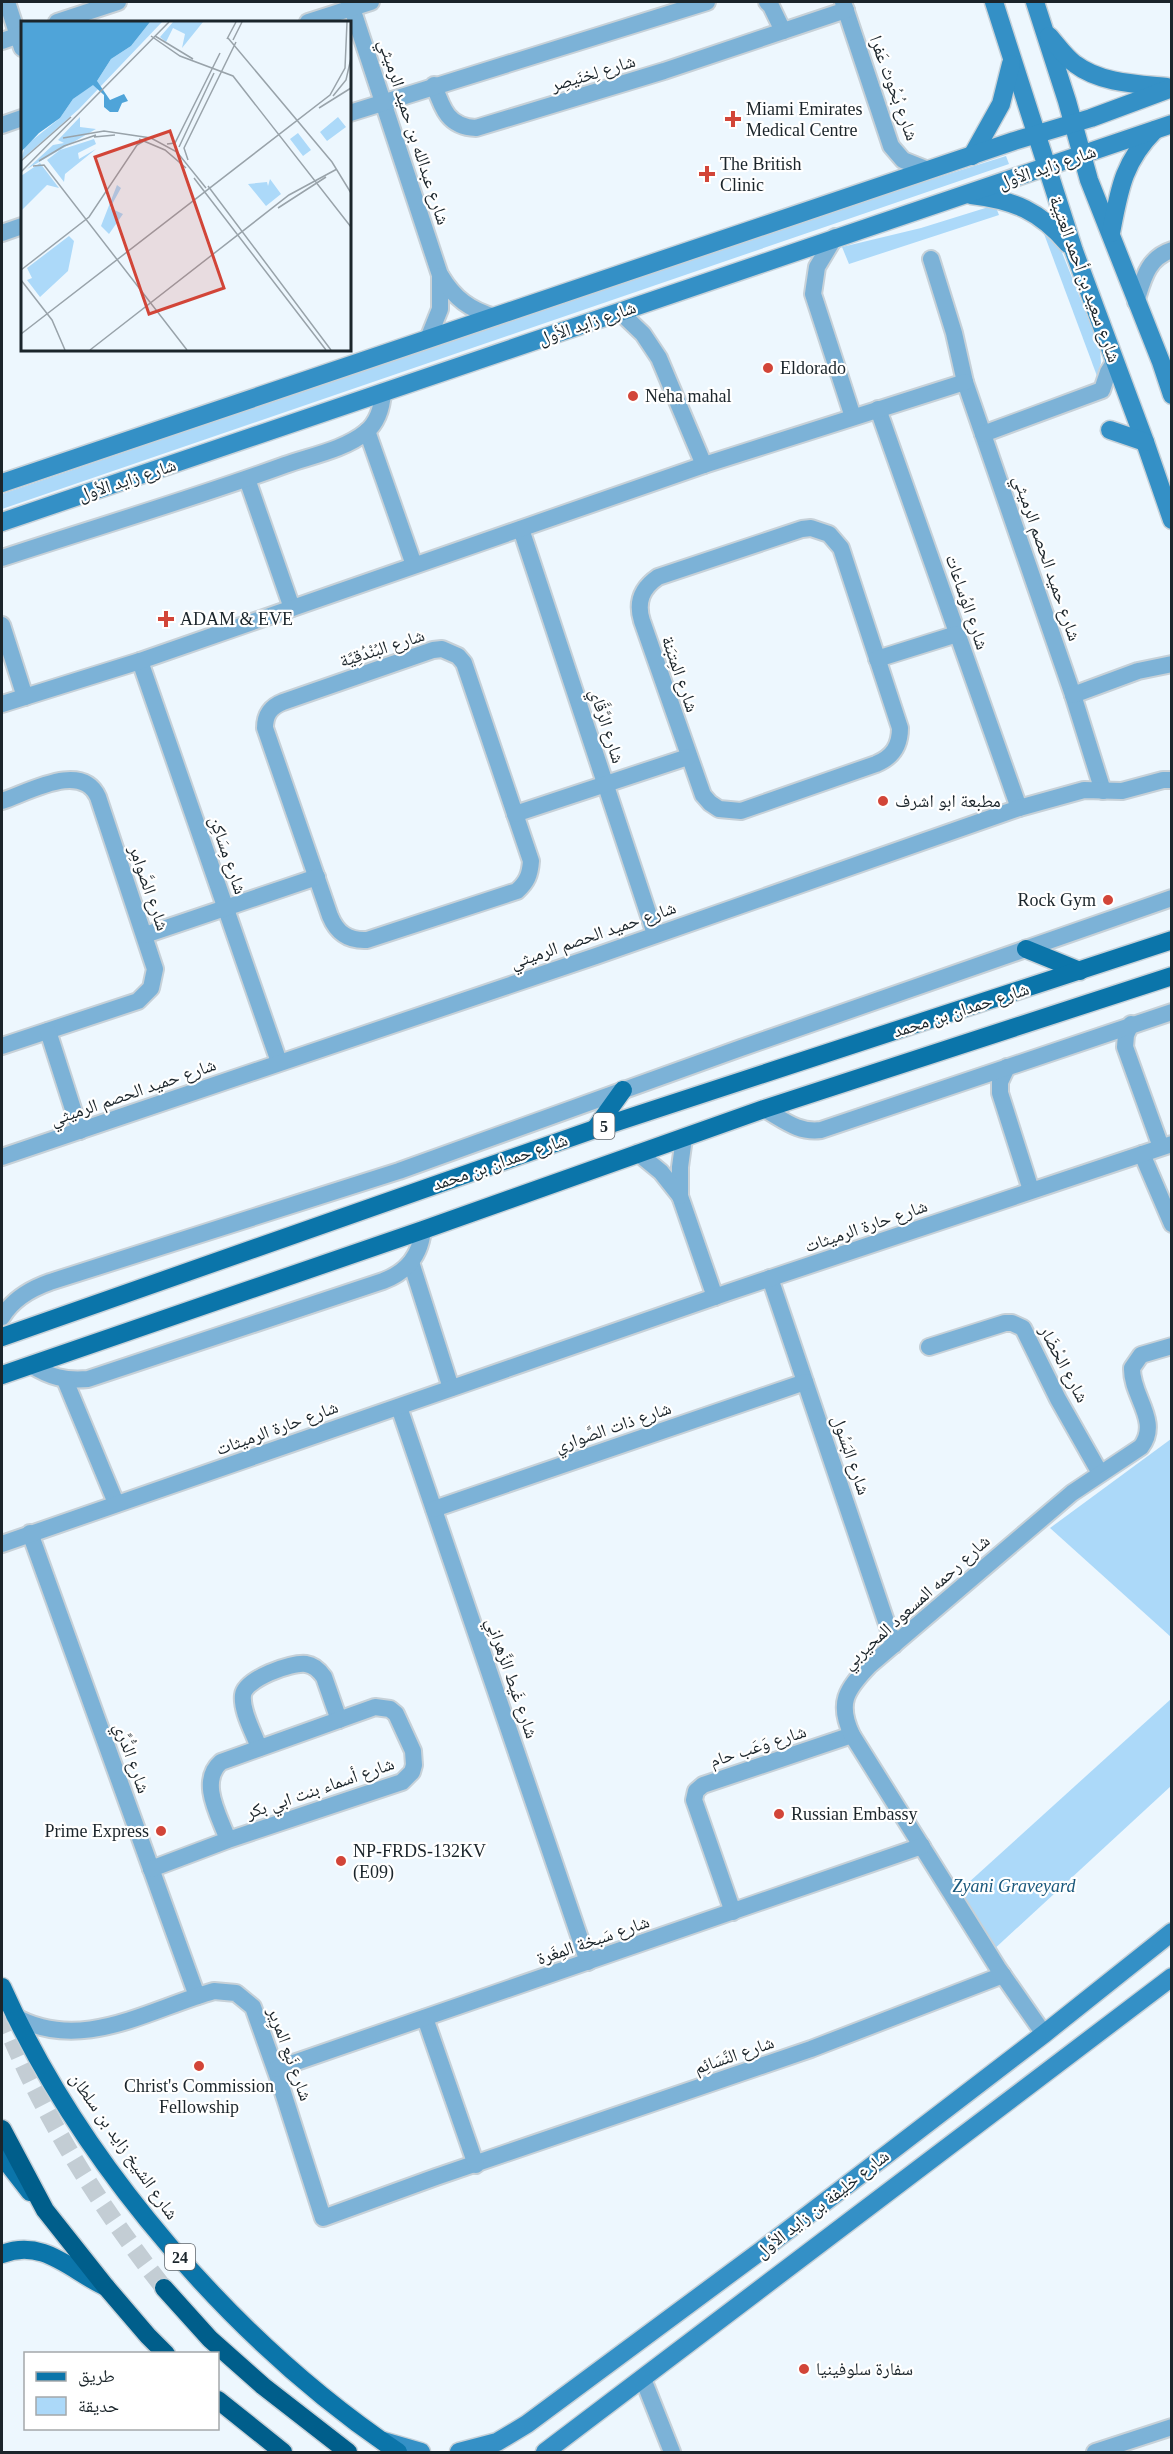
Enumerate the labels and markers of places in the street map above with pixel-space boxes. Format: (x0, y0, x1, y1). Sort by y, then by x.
place label: Miami Emirates Medical Centre (746, 99, 862, 140)
marker: Miami Emirates Medical Centre (724, 110, 742, 128)
place label: The British Clinic (720, 154, 802, 195)
marker: The British Clinic (698, 165, 716, 183)
place label: Eldorado (780, 358, 846, 378)
marker: Eldorado (761, 361, 775, 375)
place label: Neha mahal (645, 386, 731, 406)
marker: Neha mahal (626, 389, 640, 403)
place label: ADAM & EVE (180, 609, 293, 629)
marker: ADAM & EVE (157, 610, 175, 628)
place label: مطبعة ابو اشرف (895, 791, 1001, 812)
marker: مطبعة ابو اشرف (876, 794, 890, 808)
place label: Rock Gym (1018, 890, 1096, 910)
marker: Rock Gym (1101, 893, 1115, 907)
place label: Russian Embassy (791, 1804, 918, 1824)
marker: Russian Embassy (772, 1807, 786, 1821)
place label: Prime Express (45, 1821, 149, 1841)
marker: Prime Express (154, 1824, 168, 1838)
place label: NP-FRDS-132KV (E09) (353, 1841, 486, 1883)
marker: NP-FRDS-132KV (E09) (334, 1854, 348, 1868)
marker: Christ's Commission Fellowship (192, 2059, 206, 2073)
place label: Christ's Commission Fellowship (124, 2076, 274, 2117)
place label: سفارة سلوفينيا (816, 2359, 913, 2379)
marker: سفارة سلوفينيا (797, 2362, 811, 2376)

